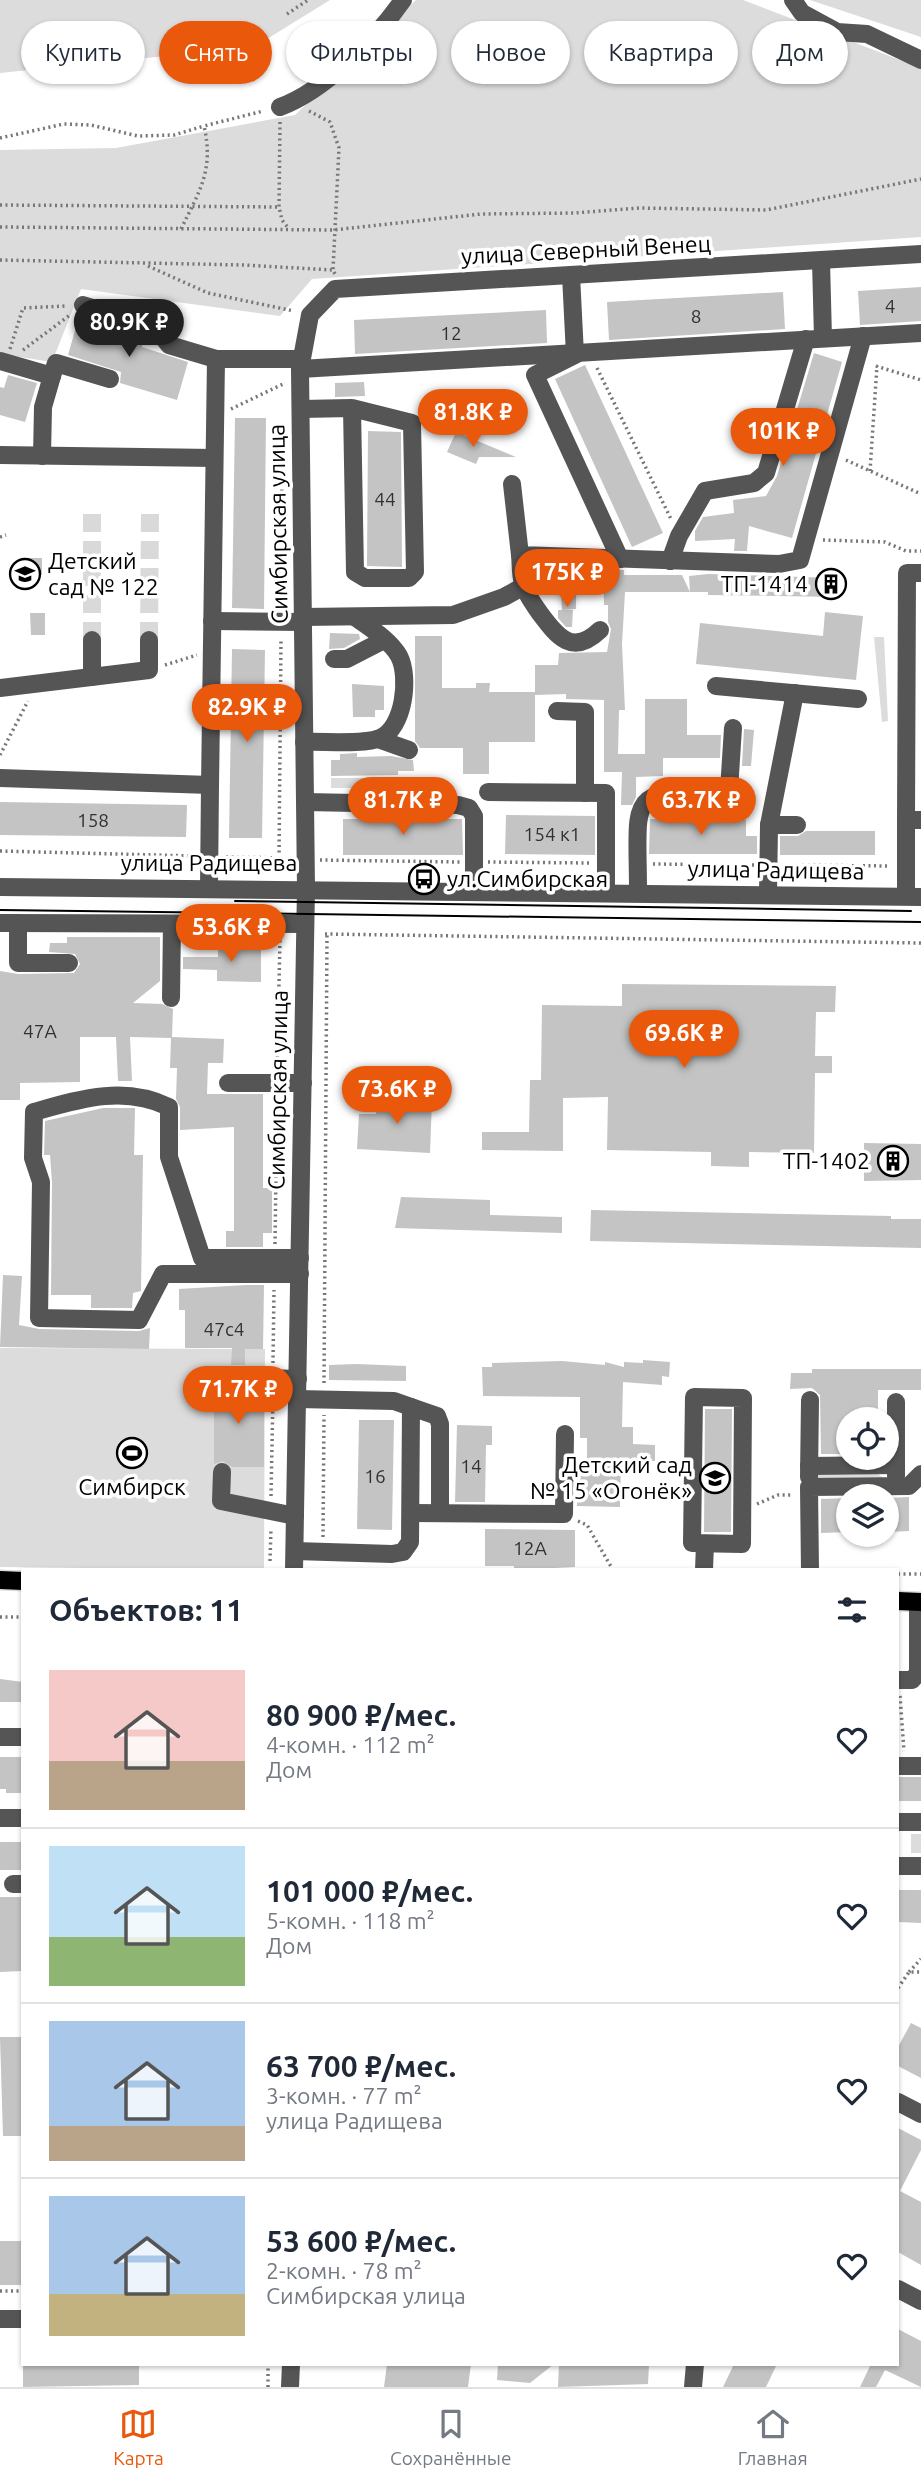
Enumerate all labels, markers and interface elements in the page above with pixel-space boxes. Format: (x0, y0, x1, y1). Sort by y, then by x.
chip: Купить (21, 21, 145, 84)
chip: Снять (159, 21, 272, 84)
chip: Фильтры (286, 21, 437, 84)
chip: Новое (451, 21, 570, 84)
chip: Квартира (584, 21, 738, 84)
chip: Дом (752, 21, 848, 84)
street label: улица Северный Венец (460, 230, 712, 269)
house number: 4 (885, 295, 895, 317)
pin: 80.9K ₽ (64, 300, 194, 359)
house number: 8 (691, 305, 701, 327)
text: 80.9K ₽ (90, 309, 168, 334)
house number: 12 (440, 322, 462, 344)
pin: 81.8K ₽ (408, 390, 538, 449)
text: 81.8K ₽ (434, 399, 512, 424)
pin: 101K ₽ (726, 408, 840, 468)
text: 101K ₽ (747, 418, 819, 443)
street label: Симбирская улица (263, 424, 292, 624)
house number: 44 (374, 488, 396, 510)
place label: Детский сад № 122 (48, 548, 159, 599)
pin: 175K ₽ (510, 550, 624, 609)
school or university icon: Детский сад № 122 (8, 557, 42, 591)
text: 175K ₽ (531, 559, 603, 584)
building icon: ТП-1414 (814, 567, 848, 601)
place label: ТП-1414 (721, 571, 808, 596)
pin: 82.9K ₽ (182, 684, 312, 744)
text: 82.9K ₽ (208, 694, 286, 719)
pin: 81.7K ₽ (338, 778, 468, 837)
pin: 63.7K ₽ (636, 778, 766, 837)
text: 81.7K ₽ (364, 787, 442, 812)
text: 63.7K ₽ (662, 787, 740, 812)
house number: 158 (77, 809, 109, 831)
house number: 154 к1 (523, 823, 581, 845)
street label: улица Радищева (121, 850, 297, 875)
street label: улица Радищева (687, 855, 865, 884)
bus stop icon: ул.Симбирская (407, 862, 441, 896)
place label: ул.Симбирская (447, 866, 608, 891)
pin: 53.6K ₽ (166, 904, 296, 964)
text: 53.6K ₽ (192, 914, 270, 939)
street label: Симбирская улица (263, 990, 292, 1190)
pin: 69.6K ₽ (619, 1010, 749, 1070)
house number: 47А (23, 1020, 58, 1042)
text: 69.6K ₽ (645, 1020, 723, 1045)
pin: 73.6K ₽ (332, 1066, 462, 1126)
text: 73.6K ₽ (358, 1076, 436, 1101)
building icon: ТП-1402 (876, 1144, 910, 1178)
place label: ТП-1402 (783, 1148, 870, 1173)
house number: 47с4 (204, 1318, 244, 1340)
pin: 71.7K ₽ (173, 1366, 303, 1426)
text: 71.7K ₽ (199, 1376, 277, 1401)
map controls (836, 1407, 899, 1547)
button: locate (836, 1407, 899, 1470)
sports icon: Симбирск (115, 1436, 149, 1470)
place label: Детский сад № 15 «Огонёк» (530, 1452, 692, 1503)
house number: 14 (460, 1455, 482, 1477)
school or university icon: Детский сад № 15 «Огонёк» (698, 1461, 732, 1495)
house number: 16 (364, 1465, 386, 1487)
place label: Симбирск (78, 1474, 186, 1499)
button: layers (836, 1484, 899, 1547)
house number: 12А (513, 1537, 548, 1559)
icon: filters (833, 1591, 871, 1629)
text: Объектов: 11 (49, 1593, 243, 1627)
icon: home (105, 1698, 189, 1782)
text: 80 900 ₽/мес. (266, 1698, 456, 1732)
icon: heart (833, 1721, 871, 1759)
text: 4-комн. · 112 m² (266, 1732, 435, 1757)
text: Дом (266, 1757, 312, 1782)
icon: home (105, 1874, 189, 1958)
text: 101 000 ₽/мес. (266, 1874, 473, 1908)
icon: heart (833, 1897, 871, 1935)
text: 5-комн. · 118 m² (266, 1908, 435, 1933)
text: Дом (266, 1933, 312, 1958)
icon: home (105, 2049, 189, 2133)
text: 63 700 ₽/мес. (266, 2049, 456, 2083)
icon: heart (833, 2072, 871, 2110)
text: 3-комн. · 77 m² (266, 2083, 422, 2108)
text: улица Радищева (266, 2108, 443, 2133)
icon: home (105, 2224, 189, 2308)
text: 53 600 ₽/мес. (266, 2224, 456, 2258)
icon: heart (833, 2247, 871, 2285)
text: 2-комн. · 78 m² (266, 2258, 422, 2283)
text: Симбирская улица (266, 2283, 466, 2308)
tab: Карта (113, 2405, 164, 2469)
tab: Сохранённые (390, 2405, 512, 2469)
tab: Главная (738, 2405, 808, 2469)

